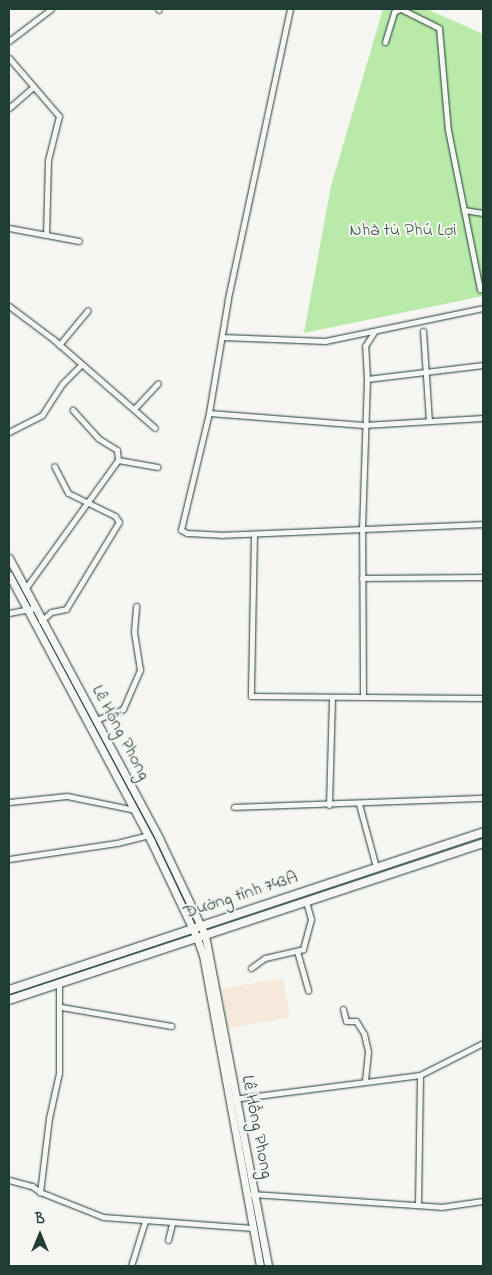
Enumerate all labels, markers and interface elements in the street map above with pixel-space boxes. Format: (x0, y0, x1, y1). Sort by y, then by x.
park label: Nhà tù Phú Lợi (350, 220, 456, 242)
street label: Lê Hồng Phong (86, 682, 154, 784)
street label: Đường tỉnh 743A (181, 867, 301, 925)
street label: Lê Hồng Phong (235, 1074, 277, 1180)
text: B (35, 1209, 45, 1230)
north arrow (15, 1210, 65, 1260)

